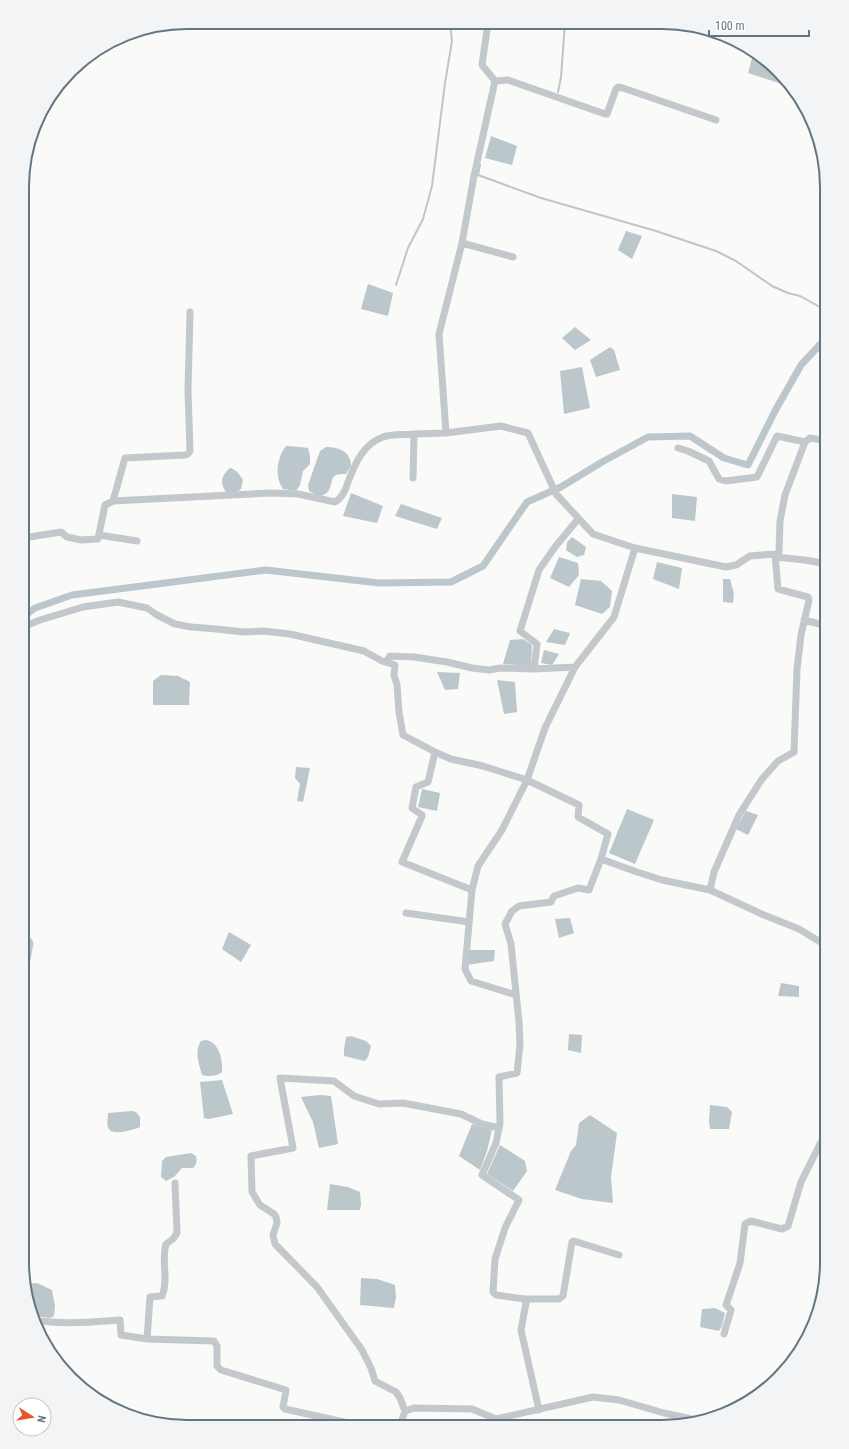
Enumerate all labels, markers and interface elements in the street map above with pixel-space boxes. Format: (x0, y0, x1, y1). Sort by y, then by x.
scale bar (709, 12, 809, 38)
text: 100 m (715, 19, 745, 33)
north arrow (12, 1397, 52, 1437)
text: N (34, 1414, 48, 1424)

